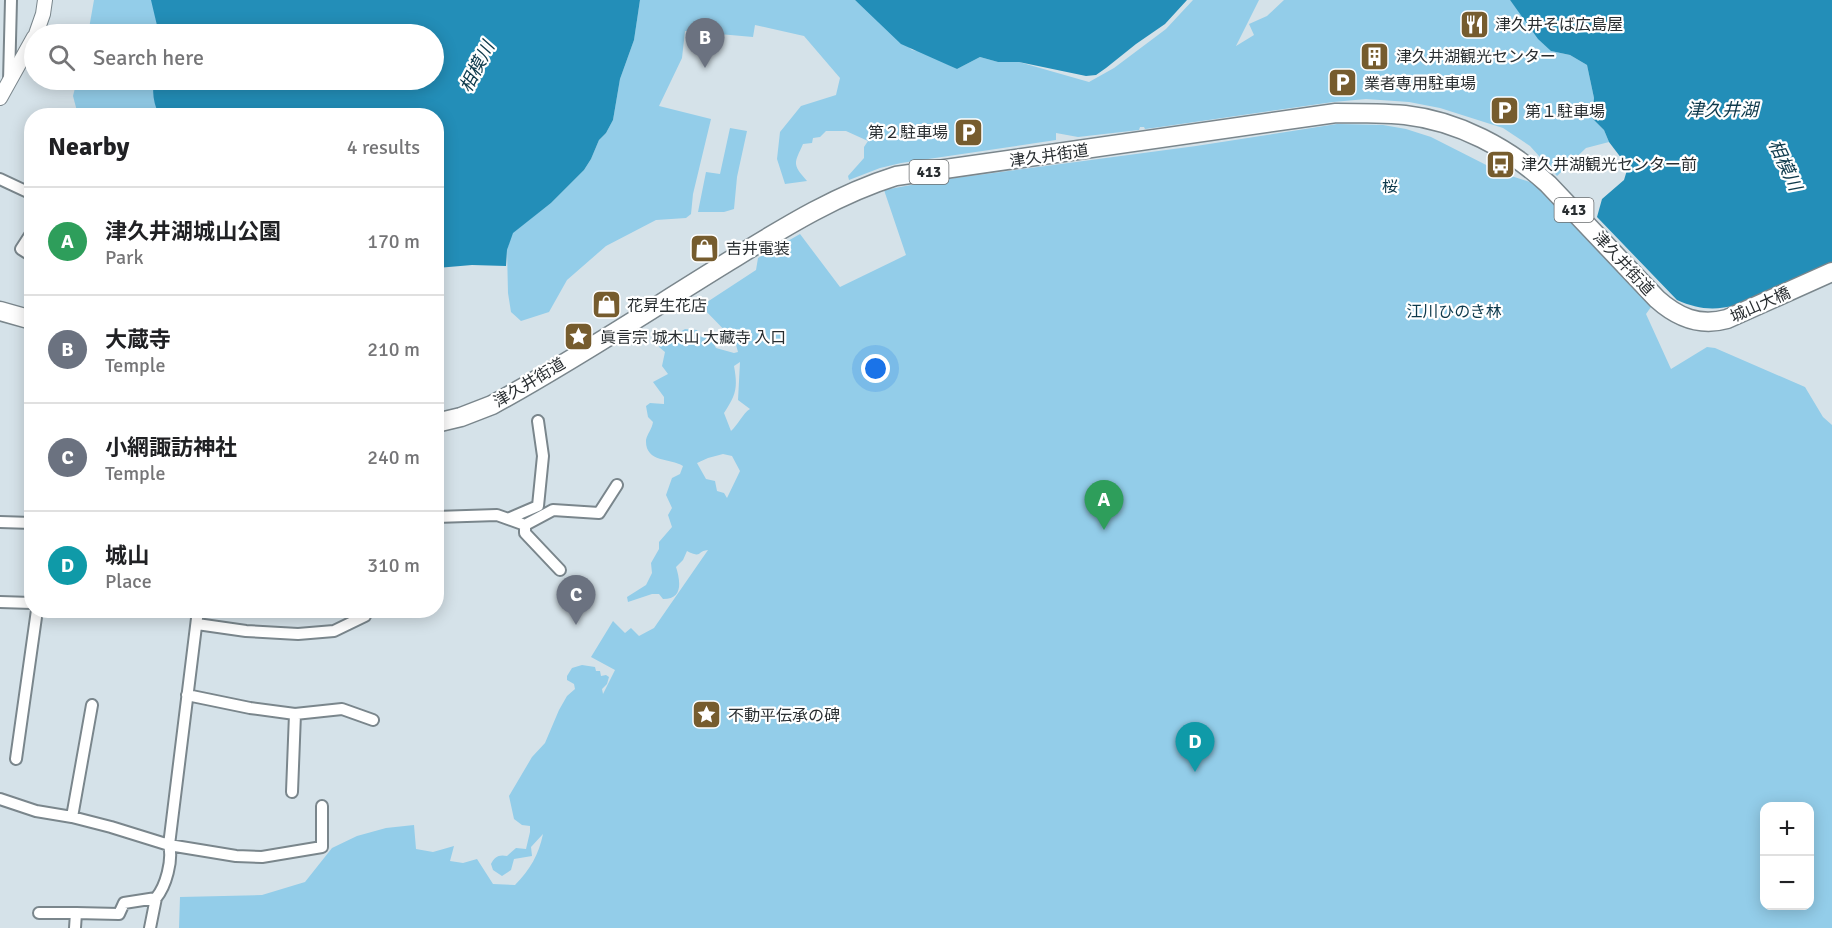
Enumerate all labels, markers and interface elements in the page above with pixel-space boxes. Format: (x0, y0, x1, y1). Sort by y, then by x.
restaurant icon: 津久井そば広島屋 (1458, 8, 1490, 40)
place label: 津久井そば広島屋 (1495, 15, 1623, 35)
pin: B (686, 19, 724, 68)
search box (24, 24, 444, 90)
water label: 相模川 (455, 36, 500, 96)
building icon: 津久井湖観光センター (1359, 40, 1391, 72)
icon: search (45, 41, 78, 74)
text: Search here (93, 44, 204, 71)
place label: 津久井湖観光センター (1396, 47, 1556, 67)
parking icon: 業者専用駐車場 (1327, 67, 1359, 99)
place label: 業者専用駐車場 (1364, 74, 1476, 94)
parking icon: 第１駐車場 (1488, 95, 1520, 127)
water label: 津久井湖 (1686, 99, 1761, 121)
place label: 第１駐車場 (1525, 102, 1605, 122)
parking icon: 第２駐車場 (953, 116, 985, 148)
place label: 第２駐車場 (868, 123, 948, 143)
text: Nearby (48, 131, 129, 163)
text: 4 results (347, 135, 420, 160)
water label: 相模川 (1764, 136, 1807, 196)
street label: 津久井街道 (1008, 141, 1090, 171)
bus stop icon: 津久井湖観光センター前 (1484, 148, 1516, 180)
place label: 津久井湖観光センター前 (1521, 155, 1697, 175)
road number: 413 (910, 160, 948, 184)
park label: 桜 (1382, 177, 1398, 197)
road number: 413 (1554, 198, 1594, 222)
text: 津久井湖城山公園 (105, 218, 281, 245)
street label: 津久井街道 (1589, 228, 1658, 300)
text: A (61, 229, 74, 254)
text: 170 m (367, 229, 420, 254)
shop icon: 吉井電装 (689, 232, 721, 264)
place label: 吉井電装 (726, 239, 790, 259)
text: Park (105, 245, 143, 270)
street label: 城山大橋 (1727, 283, 1794, 327)
shop icon: 花昇生花店 (590, 289, 622, 321)
place label: 花昇生花店 (627, 296, 707, 316)
park label: 江川ひのき林 (1406, 302, 1502, 322)
place icon: 眞言宗 城木山 大藏寺 入口 (563, 321, 595, 353)
text: 大蔵寺 (105, 326, 171, 353)
place label: 眞言宗 城木山 大藏寺 入口 (600, 328, 787, 348)
text: B (61, 337, 74, 362)
text: 210 m (367, 337, 420, 362)
text: Temple (105, 353, 165, 378)
street label: 津久井街道 (490, 354, 569, 412)
your location (861, 354, 890, 383)
text: 小網諏訪神社 (105, 434, 237, 461)
text: C (61, 445, 74, 470)
text: 240 m (367, 445, 420, 470)
text: Temple (105, 461, 165, 486)
pin: A (1084, 480, 1124, 530)
text: 城山 (105, 542, 149, 569)
text: D (61, 553, 74, 578)
text: 310 m (367, 553, 420, 578)
text: Place (105, 569, 152, 594)
pin: C (556, 576, 596, 625)
place icon: 不動平伝承の碑 (691, 699, 723, 731)
place label: 不動平伝承の碑 (728, 706, 840, 726)
pin: D (1176, 722, 1214, 772)
map controls (1760, 802, 1814, 910)
button: + (1760, 802, 1814, 856)
button: − (1760, 856, 1814, 910)

